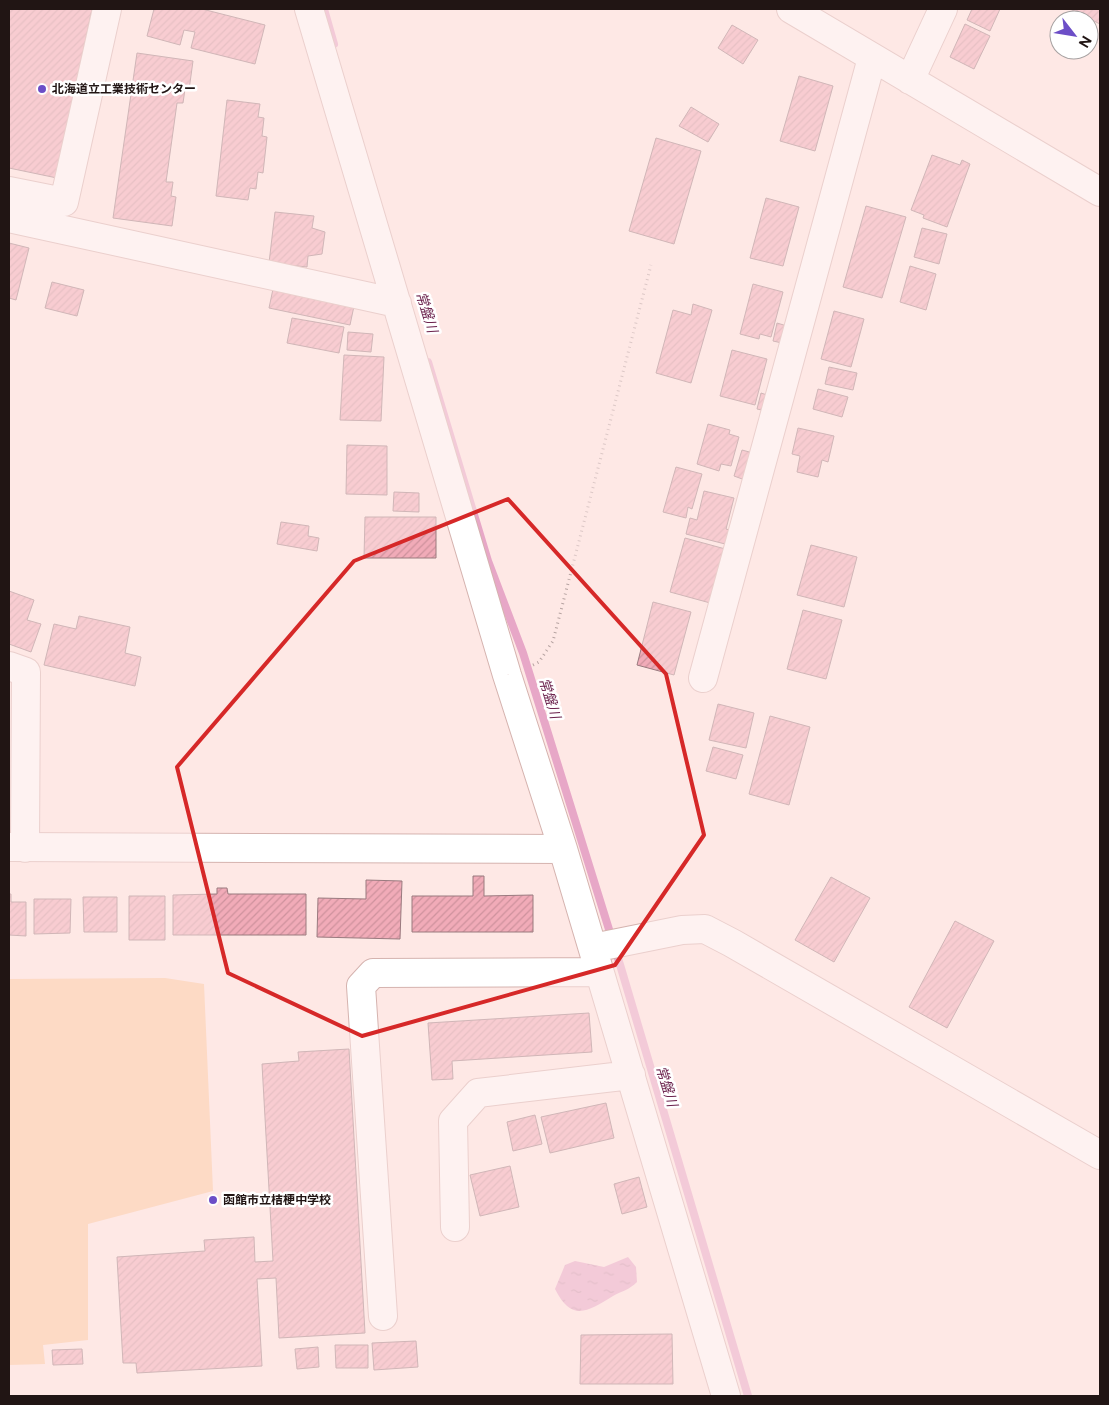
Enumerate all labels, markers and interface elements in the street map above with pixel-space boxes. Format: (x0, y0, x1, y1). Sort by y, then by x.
north arrow (1049, 10, 1099, 60)
text: N (1075, 33, 1095, 51)
place label: 北海道立工業技術センター (52, 82, 196, 96)
marker: 北海道立工業技術センター (36, 83, 48, 95)
water label: 常盤川 (413, 290, 441, 336)
water label: 常盤川 (536, 676, 564, 722)
water label: 常盤川 (653, 1064, 681, 1110)
place label: 函館市立桔梗中学校 (223, 1193, 331, 1207)
marker: 函館市立桔梗中学校 (207, 1194, 219, 1206)

